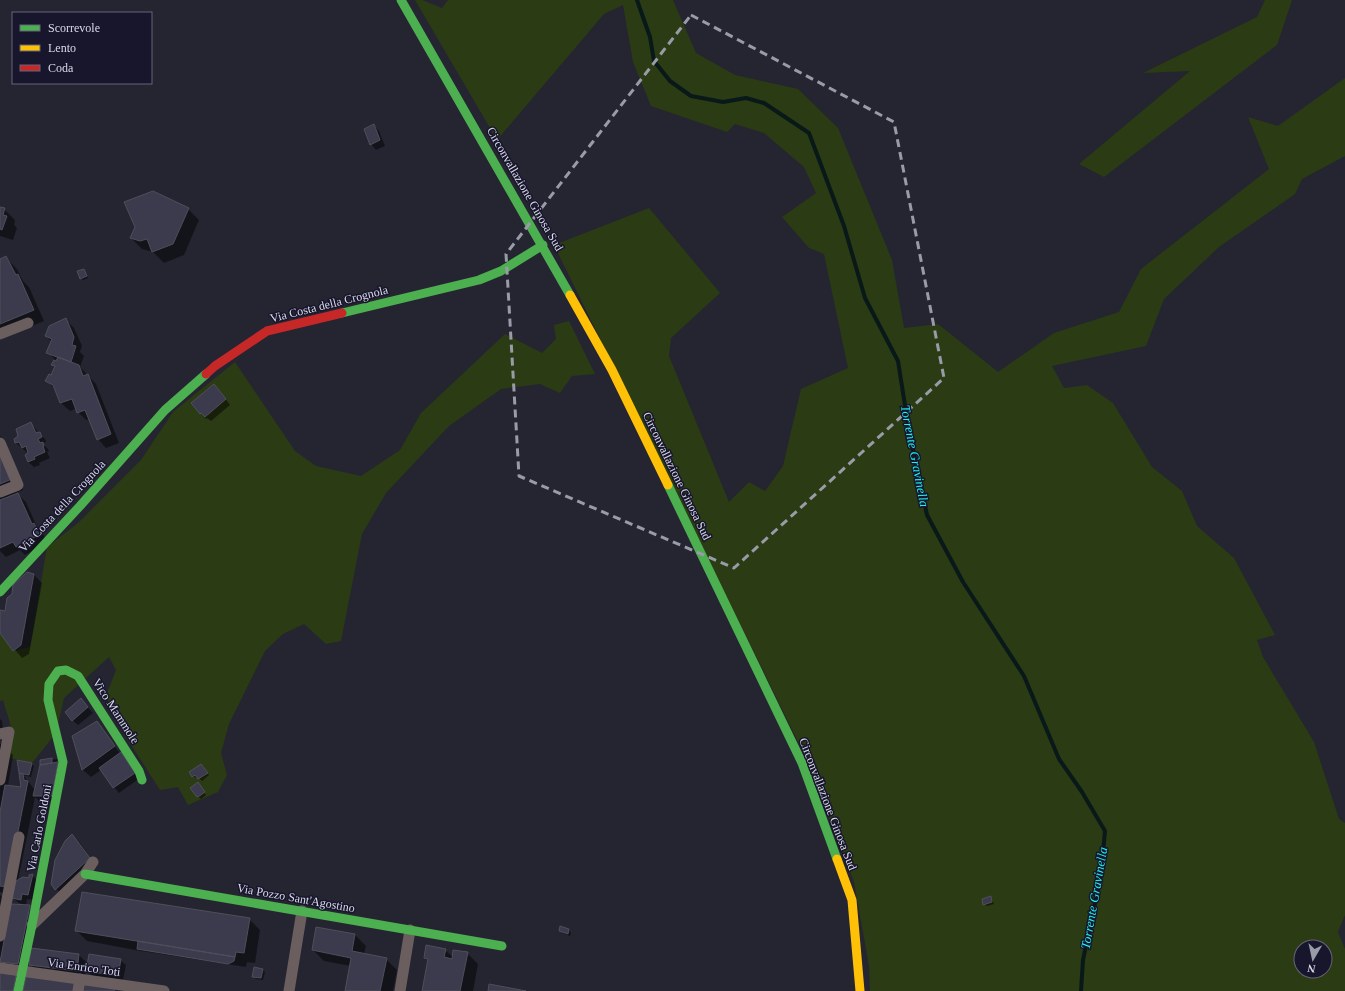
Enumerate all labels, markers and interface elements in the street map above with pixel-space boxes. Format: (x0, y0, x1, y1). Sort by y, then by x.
legend (12, 12, 152, 84)
text: Scorrevole (48, 21, 100, 35)
text: Lento (48, 41, 76, 55)
text: Coda (48, 61, 74, 75)
street label: Circonvallazione Ginosa Sud (484, 125, 566, 253)
street label: Via Costa della Crognola (269, 282, 390, 325)
water label: Torrente Gravinella (898, 404, 932, 509)
street label: Circonvallazione Ginosa Sud (640, 410, 714, 542)
street label: Via Costa della Crognola (16, 457, 109, 555)
street label: Vico Mammole (90, 676, 142, 746)
street label: Circonvallazione Ginosa Sud (796, 736, 860, 872)
street label: Via Carlo Goldoni (24, 783, 54, 873)
water label: Torrente Gravinella (1078, 845, 1110, 950)
street label: Via Pozzo Sant'Agostino (236, 881, 356, 915)
north arrow (1293, 939, 1333, 979)
street label: Via Enrico Toti (47, 955, 122, 979)
text: N (1307, 962, 1316, 975)

